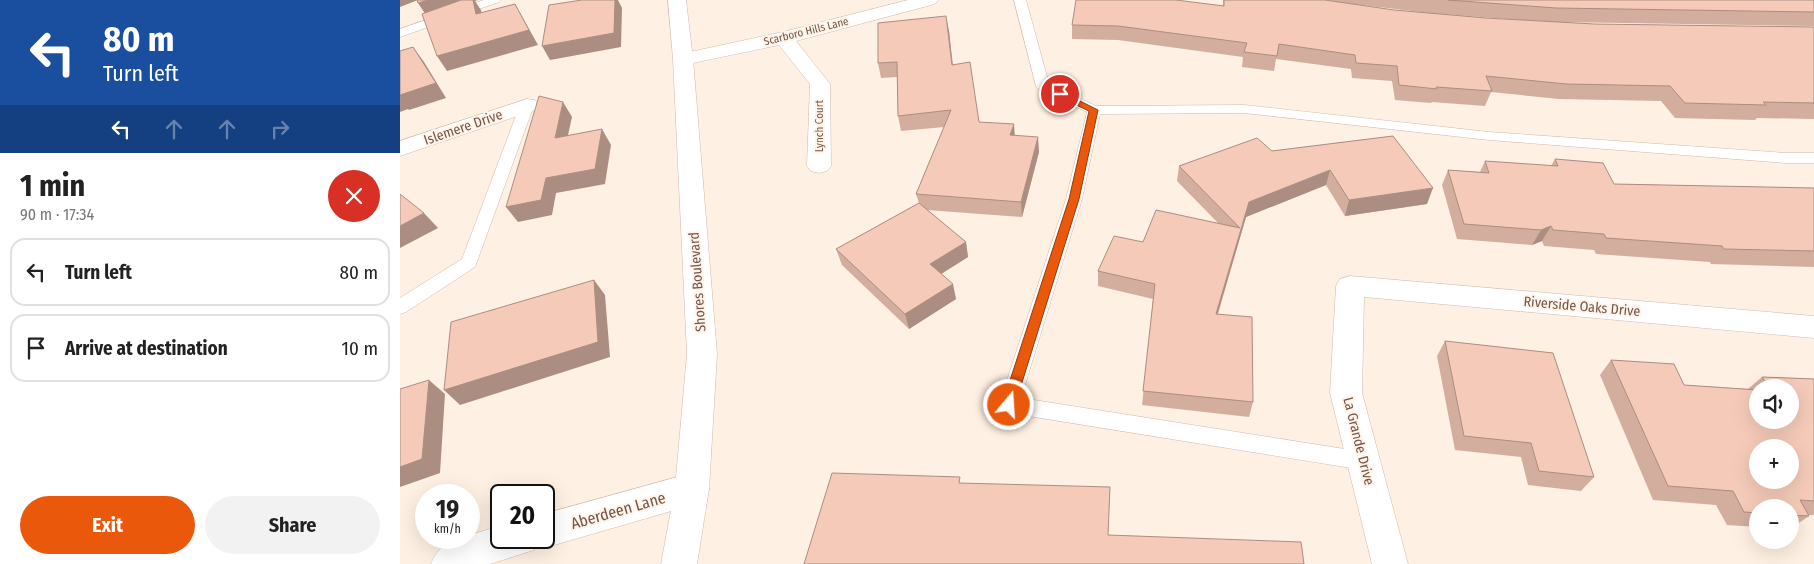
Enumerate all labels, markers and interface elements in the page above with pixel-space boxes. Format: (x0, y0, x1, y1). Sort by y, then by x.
street label: Scarboro Hills Lane (762, 15, 850, 48)
text: 80 m (103, 18, 175, 60)
icon: left (20, 20, 85, 85)
text: Turn left (103, 60, 179, 87)
pin (1039, 73, 1081, 115)
icon: arrive (1046, 80, 1074, 108)
street label: Lynch Court (813, 99, 826, 152)
street label: Islemere Drive (422, 106, 505, 149)
icon: left (107, 115, 135, 143)
icon: ahead (160, 115, 188, 143)
icon: ahead (213, 115, 241, 143)
icon: right (266, 115, 294, 143)
text: 1 min (20, 168, 85, 204)
button: close (328, 170, 380, 222)
text: 90 m · 17:34 (20, 205, 94, 224)
street label: Shores Boulevard (686, 231, 709, 332)
icon: left (22, 258, 50, 286)
text: Turn left (65, 261, 132, 284)
text: 80 m (340, 261, 378, 284)
street label: Riverside Oaks Drive (1523, 293, 1641, 320)
icon: arrive (22, 334, 50, 362)
text: Arrive at destination (65, 337, 228, 360)
text: 10 m (342, 337, 378, 360)
position arrow (982, 378, 1034, 430)
map controls (1749, 379, 1799, 549)
button: sound (1749, 379, 1799, 429)
street label: La Grande Drive (1339, 395, 1378, 487)
button: + (1749, 439, 1799, 489)
speed limit sign: 20 (490, 484, 555, 549)
street label: Aberdeen Lane (569, 488, 668, 533)
text: 19 (436, 495, 459, 525)
button: Exit (20, 496, 195, 554)
button: Share (205, 496, 380, 554)
button: − (1749, 499, 1799, 549)
text: km/h (434, 522, 461, 536)

